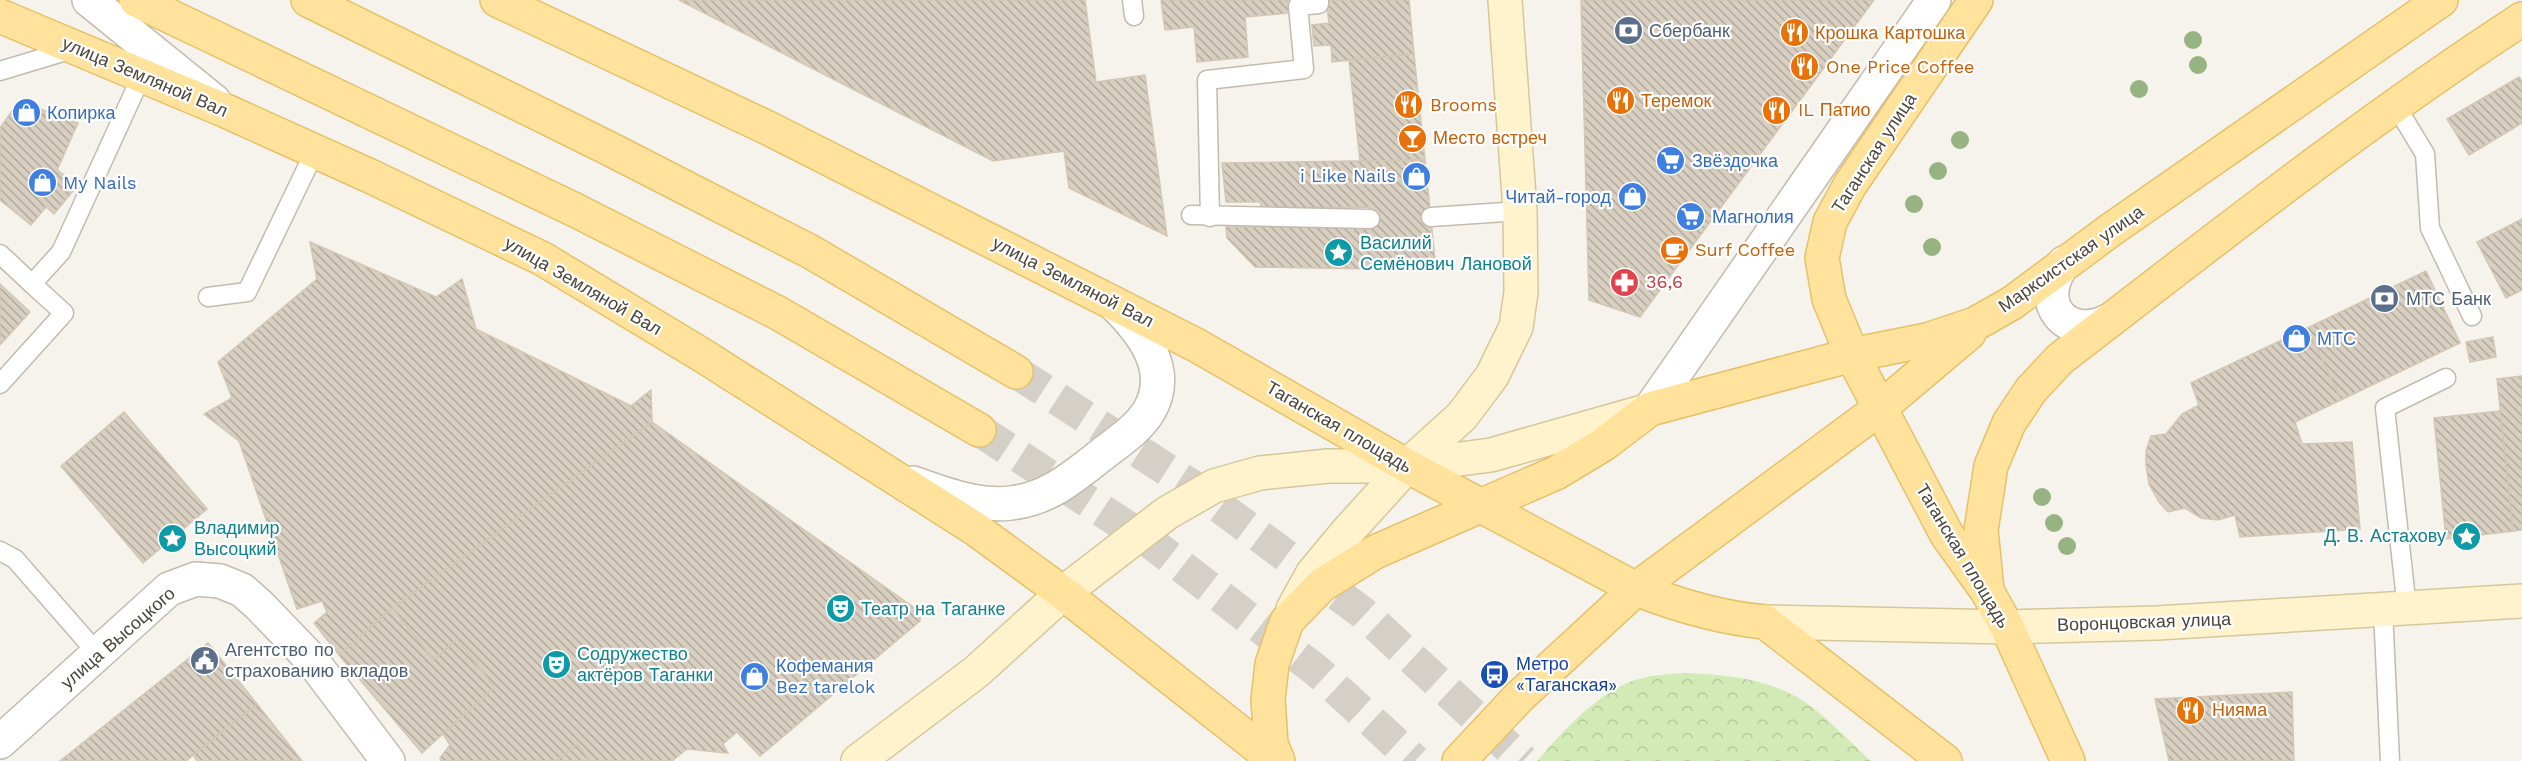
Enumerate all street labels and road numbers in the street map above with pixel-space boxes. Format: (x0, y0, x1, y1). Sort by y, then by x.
street label: улица Земляной Вал (59, 32, 231, 121)
street label: Таганская улица (1827, 88, 1921, 217)
street label: Марксистская улица (1994, 200, 2148, 317)
street label: улица Земляной Вал (501, 232, 665, 339)
street label: улица Земляной Вал (989, 232, 1157, 331)
street label: Таганская площадь (1263, 376, 1416, 477)
street label: Таганская площадь (1912, 480, 2015, 632)
street label: улица Высоцкого (56, 582, 179, 693)
street label: Воронцовская улица (2057, 608, 2232, 635)

